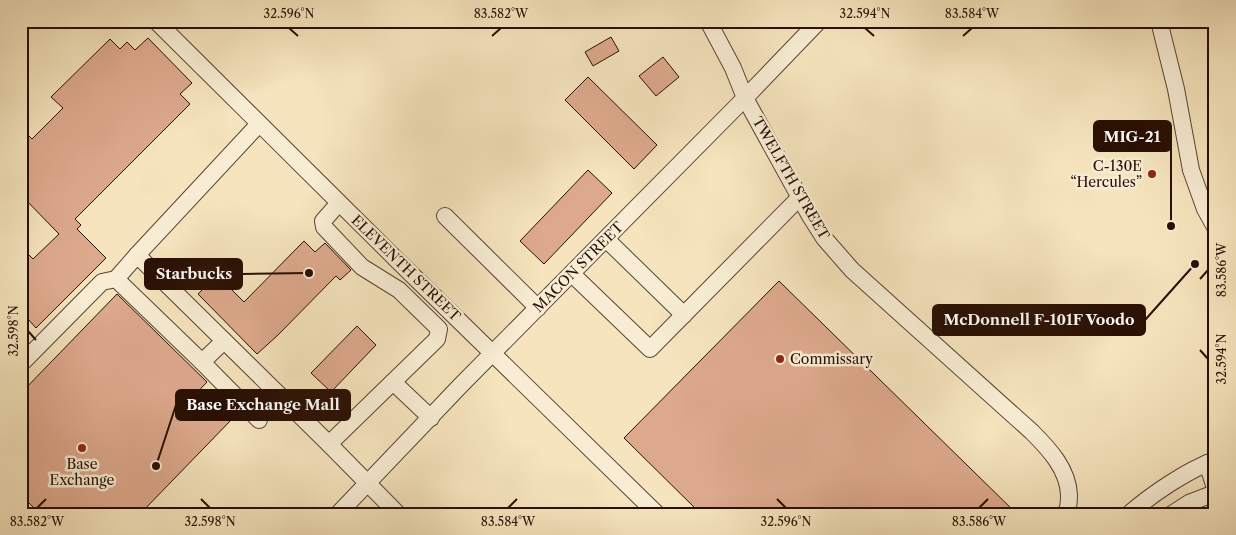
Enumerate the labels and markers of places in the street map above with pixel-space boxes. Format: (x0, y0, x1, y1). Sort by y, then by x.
callout: MIG-21 (1094, 121, 1171, 151)
place label: C-130E “Hercules” (1070, 157, 1142, 191)
marker: C-130E “Hercules” (1146, 168, 1158, 180)
callout: Starbucks (145, 259, 242, 289)
callout: McDonnell F-101F Voodo (933, 305, 1145, 335)
place label: Commissary (790, 350, 873, 368)
marker: Commissary (774, 353, 786, 365)
callout: Base Exchange Mall (176, 390, 350, 420)
marker: Base Exchange (76, 442, 88, 454)
place label: Base Exchange (50, 455, 115, 489)

